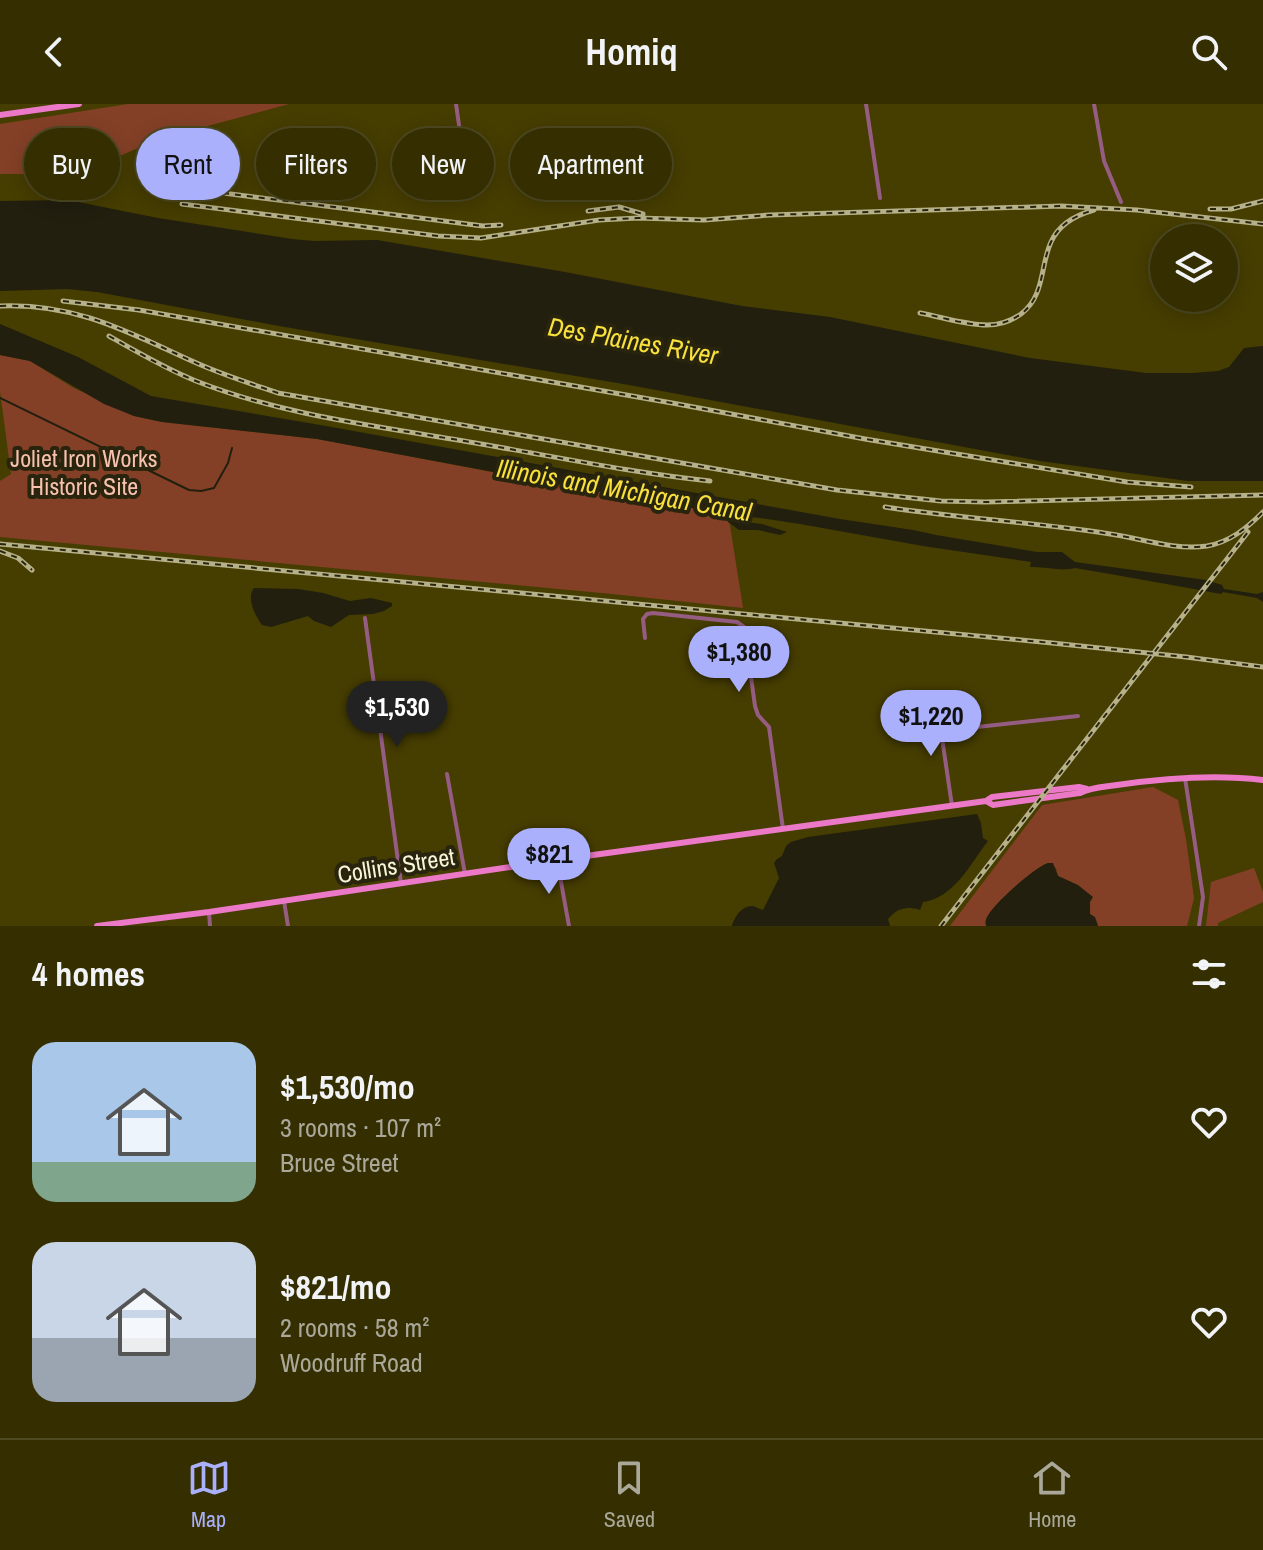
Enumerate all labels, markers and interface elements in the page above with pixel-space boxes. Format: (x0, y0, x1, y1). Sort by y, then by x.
text: Homiq (586, 28, 677, 76)
icon: back (32, 30, 76, 74)
icon: search (1187, 30, 1231, 74)
chip: Buy (24, 128, 120, 200)
chip: Rent (136, 128, 240, 200)
chip: Filters (256, 128, 376, 200)
chip: New (392, 128, 494, 200)
chip: Apartment (510, 128, 672, 200)
map controls (1150, 224, 1238, 312)
button: layers (1150, 224, 1238, 312)
water label: Des Plaines River (545, 308, 722, 373)
park label: Joliet Iron Works Historic Site (10, 442, 158, 502)
water label: Illinois and Michigan Canal (494, 450, 756, 529)
pin: $1,380 (674, 626, 804, 694)
text: $1,380 (706, 634, 772, 669)
pin: $1,530 (332, 681, 462, 749)
text: $1,530 (364, 689, 430, 724)
pin: $1,220 (866, 690, 996, 758)
text: $1,220 (898, 698, 964, 733)
pin: $821 (502, 828, 596, 896)
text: $821 (525, 836, 573, 871)
street label: Collins Street (335, 840, 457, 890)
text: 4 homes (32, 951, 145, 997)
icon: filters (1187, 952, 1231, 996)
text: $1,530/mo (280, 1064, 415, 1110)
icon: home (96, 1074, 192, 1170)
icon: heart (1187, 1100, 1231, 1144)
text: 3 rooms · 107 m² (280, 1110, 441, 1145)
text: Bruce Street (280, 1145, 399, 1180)
text: $821/mo (280, 1264, 392, 1310)
icon: home (96, 1274, 192, 1370)
icon: heart (1187, 1300, 1231, 1344)
text: 2 rooms · 58 m² (280, 1310, 429, 1345)
text: Woodruff Road (280, 1345, 423, 1380)
tab: Map (187, 1456, 231, 1534)
tab: Saved (604, 1456, 655, 1534)
tab: Home (1028, 1456, 1076, 1534)

